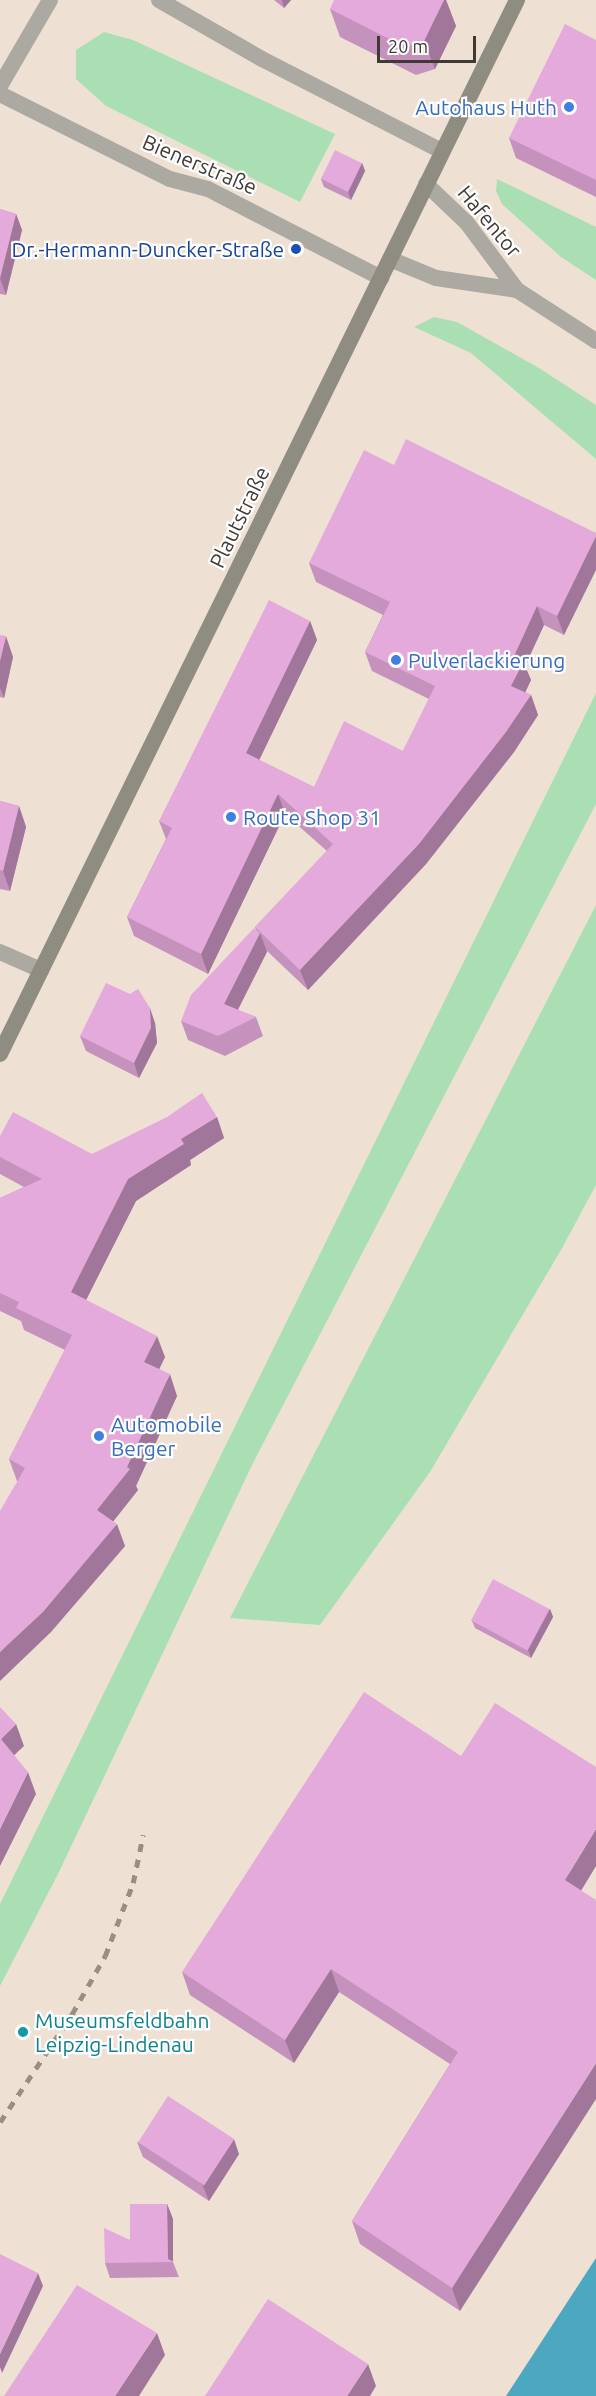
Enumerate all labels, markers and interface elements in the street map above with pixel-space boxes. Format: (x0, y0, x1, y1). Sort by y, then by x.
scale bar (380, 24, 479, 62)
text: 20 m (388, 36, 428, 56)
place label: Autohaus Huth (415, 94, 557, 120)
marker: Autohaus Huth (562, 100, 576, 114)
street label: Bienerstraße (139, 129, 261, 199)
street label: Hafentor (453, 180, 527, 262)
place label: Dr.-Hermann-Duncker-Straße (12, 236, 284, 262)
marker: Dr.-Hermann-Duncker-Straße (289, 242, 303, 256)
street label: Plautstraße (204, 462, 274, 572)
place label: Pulverlackierung (408, 647, 565, 673)
marker: Pulverlackierung (389, 653, 403, 667)
place label: Route Shop 31 (243, 804, 381, 830)
marker: Route Shop 31 (224, 810, 238, 824)
place label: Automobile Berger (111, 1411, 222, 1461)
marker: Automobile Berger (92, 1429, 106, 1443)
place label: Museumsfeldbahn Leipzig-Lindenau (35, 2007, 210, 2057)
marker: Museumsfeldbahn Leipzig-Lindenau (16, 2025, 30, 2039)

